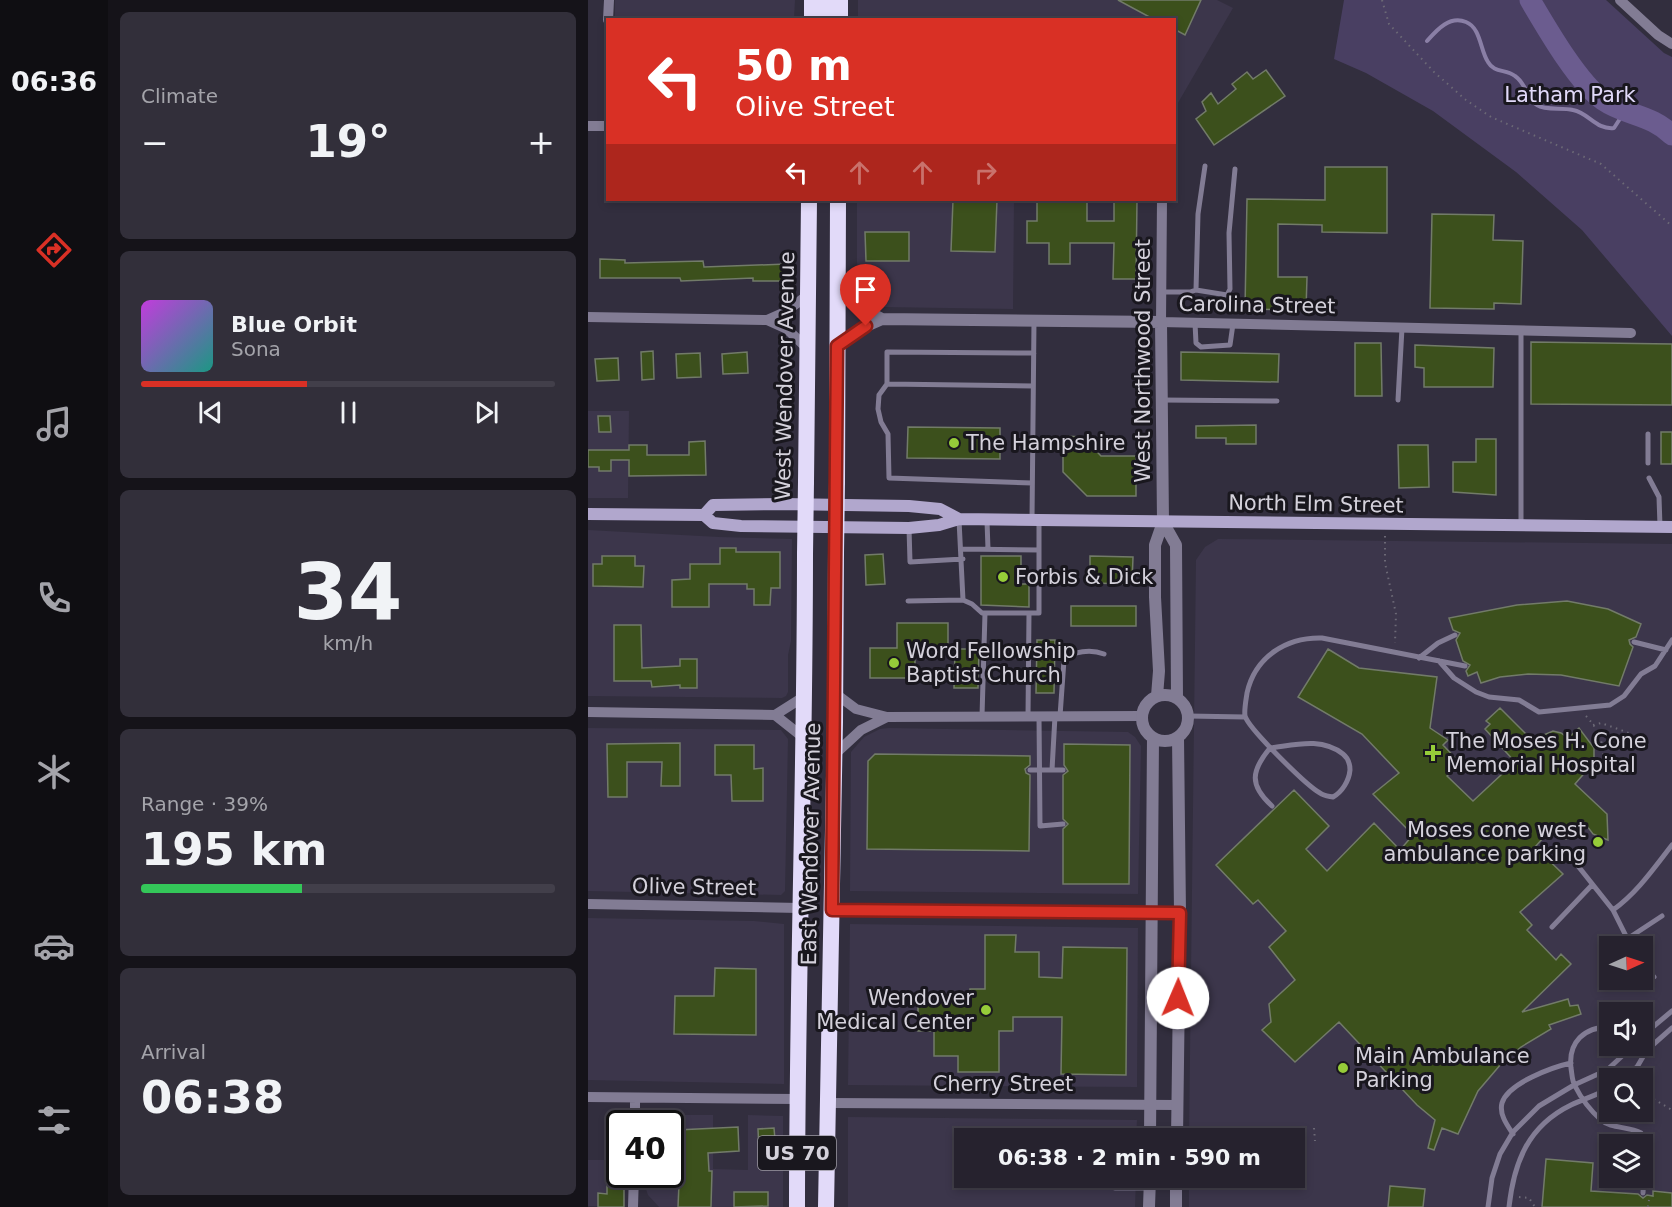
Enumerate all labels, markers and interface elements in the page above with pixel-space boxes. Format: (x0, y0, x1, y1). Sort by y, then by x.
text: 50 m (735, 41, 852, 90)
icon: left (636, 42, 714, 120)
text: 06:36 (11, 66, 97, 97)
park label: Latham Park (1504, 83, 1637, 107)
text: Climate (141, 84, 218, 108)
text: Olive Street (735, 91, 894, 122)
text: 19° (305, 115, 391, 168)
text: − (141, 123, 169, 162)
text: + (527, 123, 555, 162)
icon: left (780, 156, 813, 189)
icon: ahead (843, 156, 876, 189)
icon: ahead (906, 156, 939, 189)
icon: right (969, 156, 1002, 189)
icon: directions (33, 229, 75, 271)
street label: West Northwood Street (1131, 239, 1155, 483)
street label: West Wendover Avenue (771, 251, 799, 501)
pin (840, 264, 891, 326)
icon: arrive (849, 273, 882, 306)
street label: Carolina Street (1178, 292, 1336, 318)
text: Blue Orbit (231, 312, 357, 337)
text: Sona (231, 337, 281, 361)
icon: previous (194, 396, 227, 429)
icon: pause (332, 396, 365, 429)
icon: next (470, 396, 503, 429)
icon: music (33, 403, 75, 445)
place label: The Hampshire (965, 431, 1125, 455)
marker: The Hampshire (947, 436, 961, 450)
street label: North Elm Street (1228, 490, 1404, 518)
text: 34 (294, 547, 402, 637)
place label: Forbis & Dick (1015, 565, 1154, 589)
marker: Forbis & Dick (996, 570, 1010, 584)
icon: phone (33, 577, 75, 619)
text: km/h (323, 631, 373, 655)
place label: Word Fellowship Baptist Church (906, 639, 1076, 687)
marker: Word Fellowship Baptist Church (887, 656, 901, 670)
street label: East Wendover Avenue (797, 723, 825, 965)
place label: The Moses H. Cone Memorial Hospital (1445, 729, 1647, 777)
marker: The Moses H. Cone Memorial Hospital (1424, 744, 1442, 762)
icon: climate (33, 751, 75, 793)
text: Range · 39% (141, 792, 268, 816)
place label: Moses cone west ambulance parking (1383, 818, 1586, 866)
text: 195 km (141, 823, 327, 876)
marker: Moses cone west ambulance parking (1591, 835, 1605, 849)
street label: Olive Street (632, 874, 756, 900)
icon: car (33, 925, 75, 967)
north arrow (1599, 936, 1653, 990)
map controls (1599, 936, 1653, 1188)
position arrow (1146, 966, 1210, 1030)
place label: Wendover Medical Center (816, 986, 974, 1034)
button: sound (1599, 1002, 1653, 1056)
marker: Wendover Medical Center (979, 1003, 993, 1017)
text: Arrival (141, 1040, 206, 1064)
place label: Main Ambulance Parking (1355, 1044, 1530, 1092)
marker: Main Ambulance Parking (1336, 1061, 1350, 1075)
button: search (1599, 1068, 1653, 1122)
text: 06:38 (141, 1071, 284, 1124)
street label: Cherry Street (933, 1072, 1073, 1096)
icon: filters (33, 1099, 75, 1141)
speed limit sign: 40 (606, 1110, 684, 1188)
button: layers (1599, 1134, 1653, 1188)
road number: US 70 (758, 1136, 836, 1170)
text: 06:38 · 2 min · 590 m (998, 1145, 1261, 1170)

